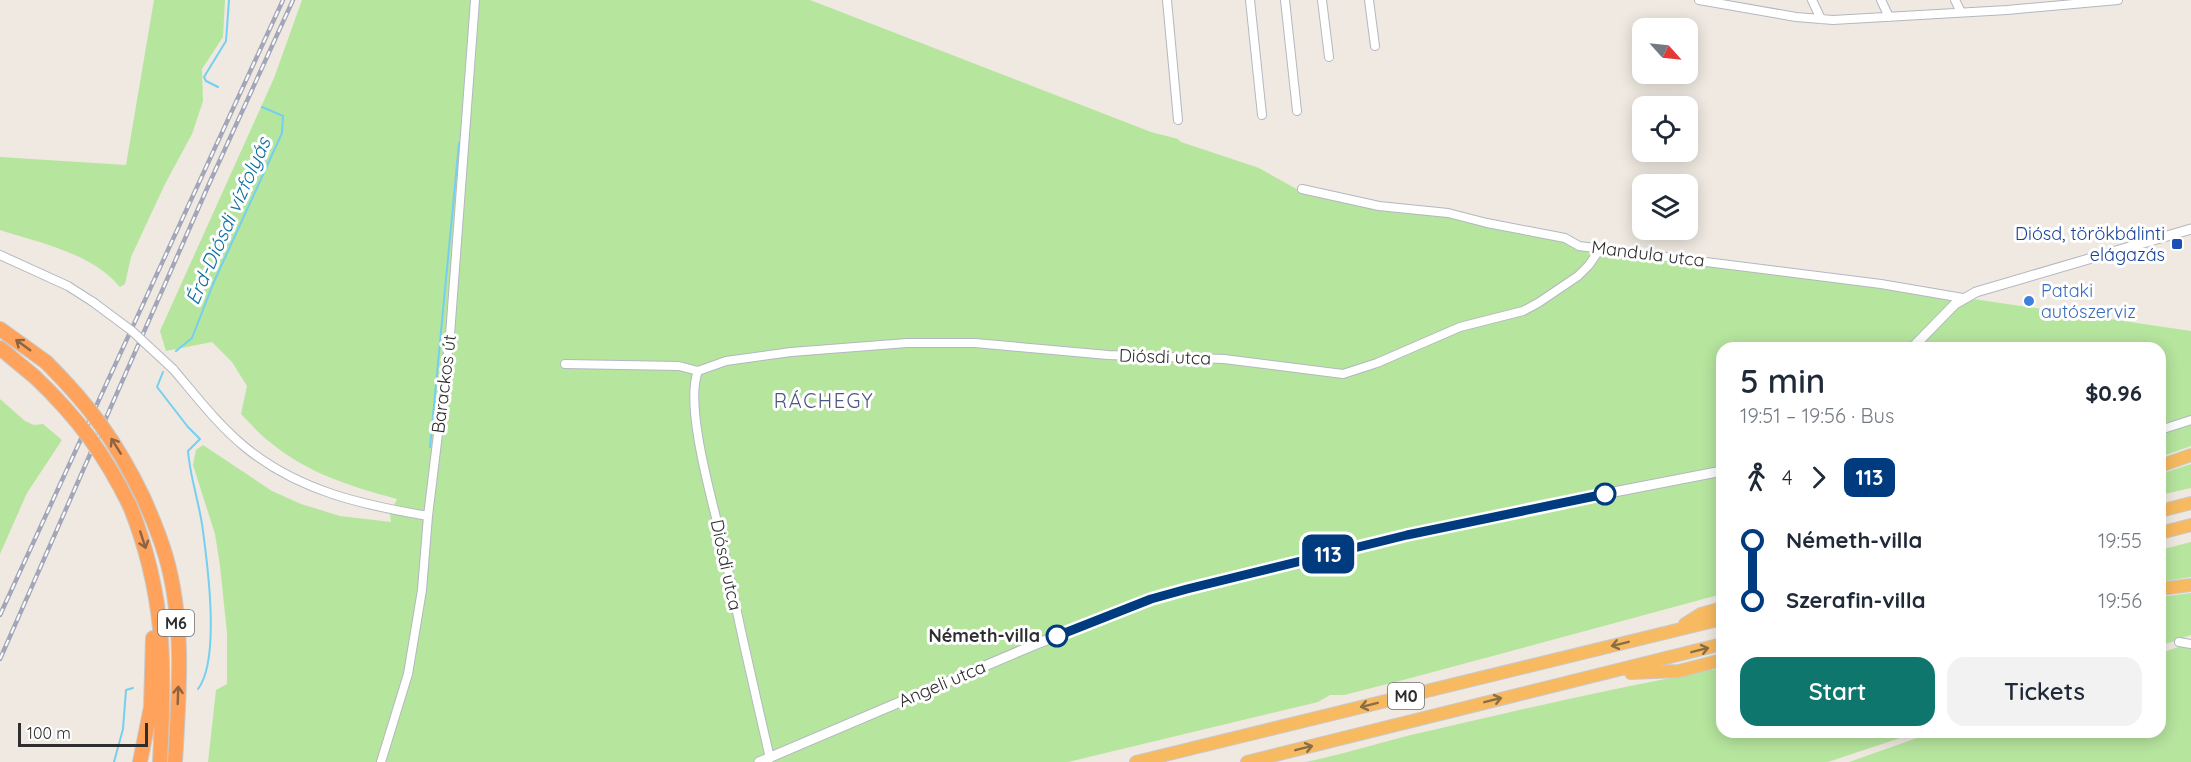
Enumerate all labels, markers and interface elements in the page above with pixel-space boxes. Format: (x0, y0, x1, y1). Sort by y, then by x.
north arrow (1632, 18, 1698, 84)
map controls (1632, 18, 1698, 240)
button: locate (1632, 96, 1698, 162)
water label: Érd-Diósdi vízfolyás (179, 132, 276, 308)
button: layers (1632, 174, 1698, 240)
place label: Diósd, törökbálinti elágazás (2015, 222, 2165, 266)
street label: Mandula utca (1590, 235, 1706, 272)
marker: Diósd, törökbálinti elágazás (2170, 237, 2184, 251)
place label: Pataki autószerviz (2041, 279, 2136, 323)
marker: Pataki autószerviz (2022, 294, 2036, 308)
street label: Barackos út (426, 333, 461, 435)
one-way arrow (16, 338, 32, 351)
street label: Diósdi utca (1119, 343, 1212, 370)
text: 5 min (1740, 360, 1825, 401)
text: $0.96 (2085, 379, 2142, 407)
district label: RÁCHEGY (774, 388, 874, 413)
text: 19:51 – 19:56 · Bus (1740, 403, 1894, 428)
one-way arrow (109, 438, 121, 455)
icon: walk (1740, 461, 1773, 494)
icon: forward (1802, 461, 1835, 494)
text: 113 (1856, 464, 1883, 490)
text: 4 (1782, 465, 1793, 490)
unlabelled marker (1594, 483, 1616, 505)
street label: Diósdi utca (706, 517, 747, 612)
text: Németh-villa (1786, 526, 1922, 554)
text: 19:55 (2098, 528, 2142, 553)
one-way arrow (138, 531, 149, 549)
line badge: 113 (1294, 534, 1362, 574)
text: 113 (1314, 541, 1342, 567)
text: Szerafin-villa (1786, 586, 1926, 614)
text: 19:56 (2098, 588, 2142, 613)
road number: M6 (158, 610, 194, 636)
place label: Németh-villa (929, 624, 1040, 647)
marker: Németh-villa (1046, 625, 1068, 647)
one-way arrow (1611, 638, 1630, 650)
one-way arrow (1691, 643, 1710, 655)
street label: Angeli utca (895, 655, 989, 712)
button: Start (1740, 657, 1935, 726)
button: Tickets (1947, 657, 2142, 726)
road number: M0 (1388, 683, 1424, 709)
one-way arrow (173, 685, 184, 705)
one-way arrow (1483, 694, 1502, 706)
one-way arrow (1360, 700, 1379, 712)
scale bar (18, 720, 148, 748)
text: 100 m (27, 723, 71, 743)
one-way arrow (1294, 741, 1313, 753)

